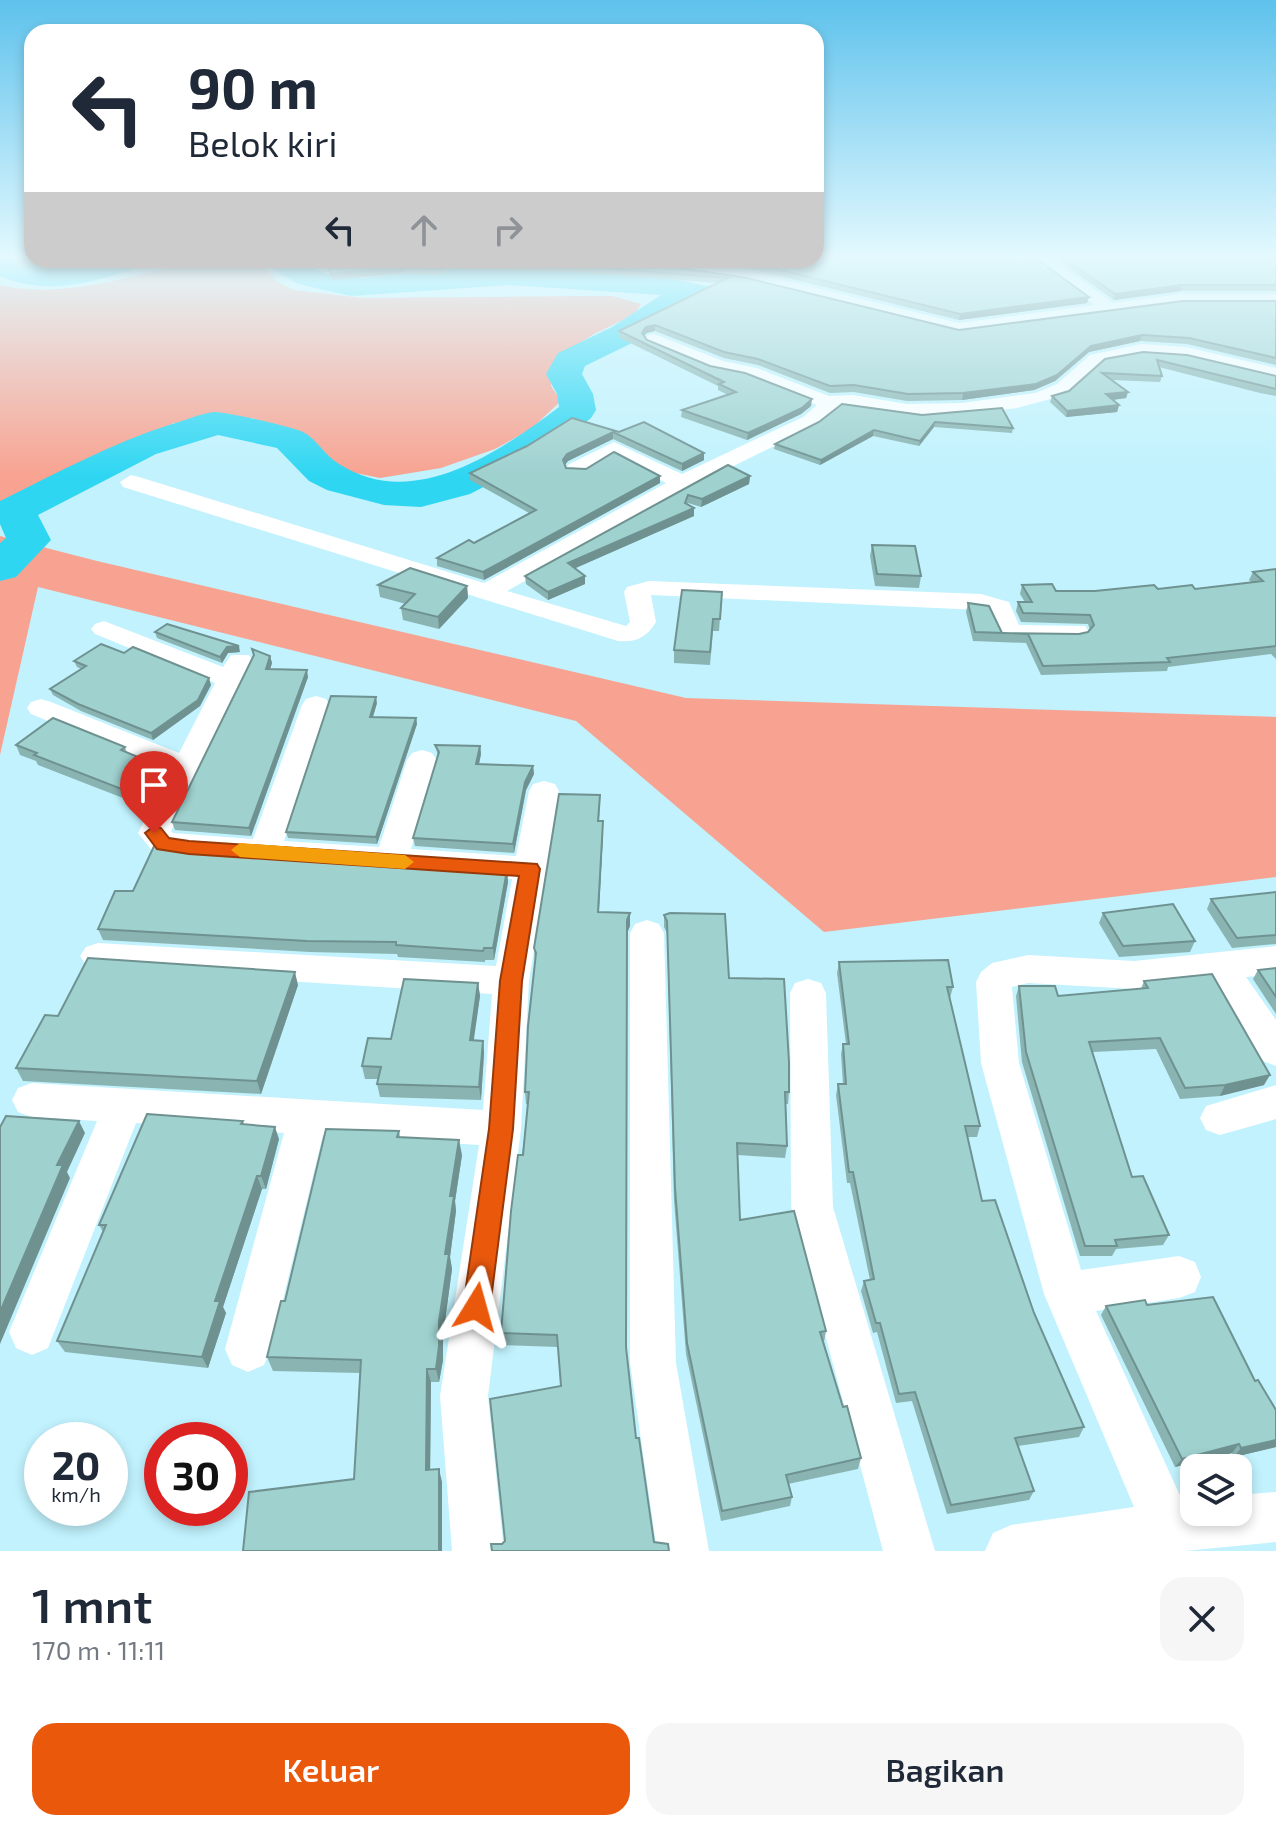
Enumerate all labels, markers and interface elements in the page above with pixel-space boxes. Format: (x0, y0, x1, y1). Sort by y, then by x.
text: 90 m (188, 53, 318, 120)
icon: left (56, 56, 160, 160)
text: Belok kiri (188, 121, 337, 164)
icon: left (318, 208, 362, 252)
icon: ahead (402, 208, 446, 252)
icon: right (486, 208, 530, 252)
pin (120, 751, 188, 833)
icon: arrive (132, 763, 176, 807)
position arrow (434, 1265, 518, 1349)
speed limit sign: 30 (144, 1422, 248, 1526)
text: 20 (52, 1440, 100, 1488)
map controls (1180, 1454, 1252, 1526)
button: layers (1180, 1454, 1252, 1526)
text: km/h (51, 1482, 101, 1506)
text: 1 mnt (32, 1575, 152, 1633)
button: close (1160, 1577, 1244, 1661)
text: 170 m · 11:11 (32, 1634, 165, 1665)
button: Keluar (32, 1723, 630, 1815)
button: Bagikan (646, 1723, 1244, 1815)

